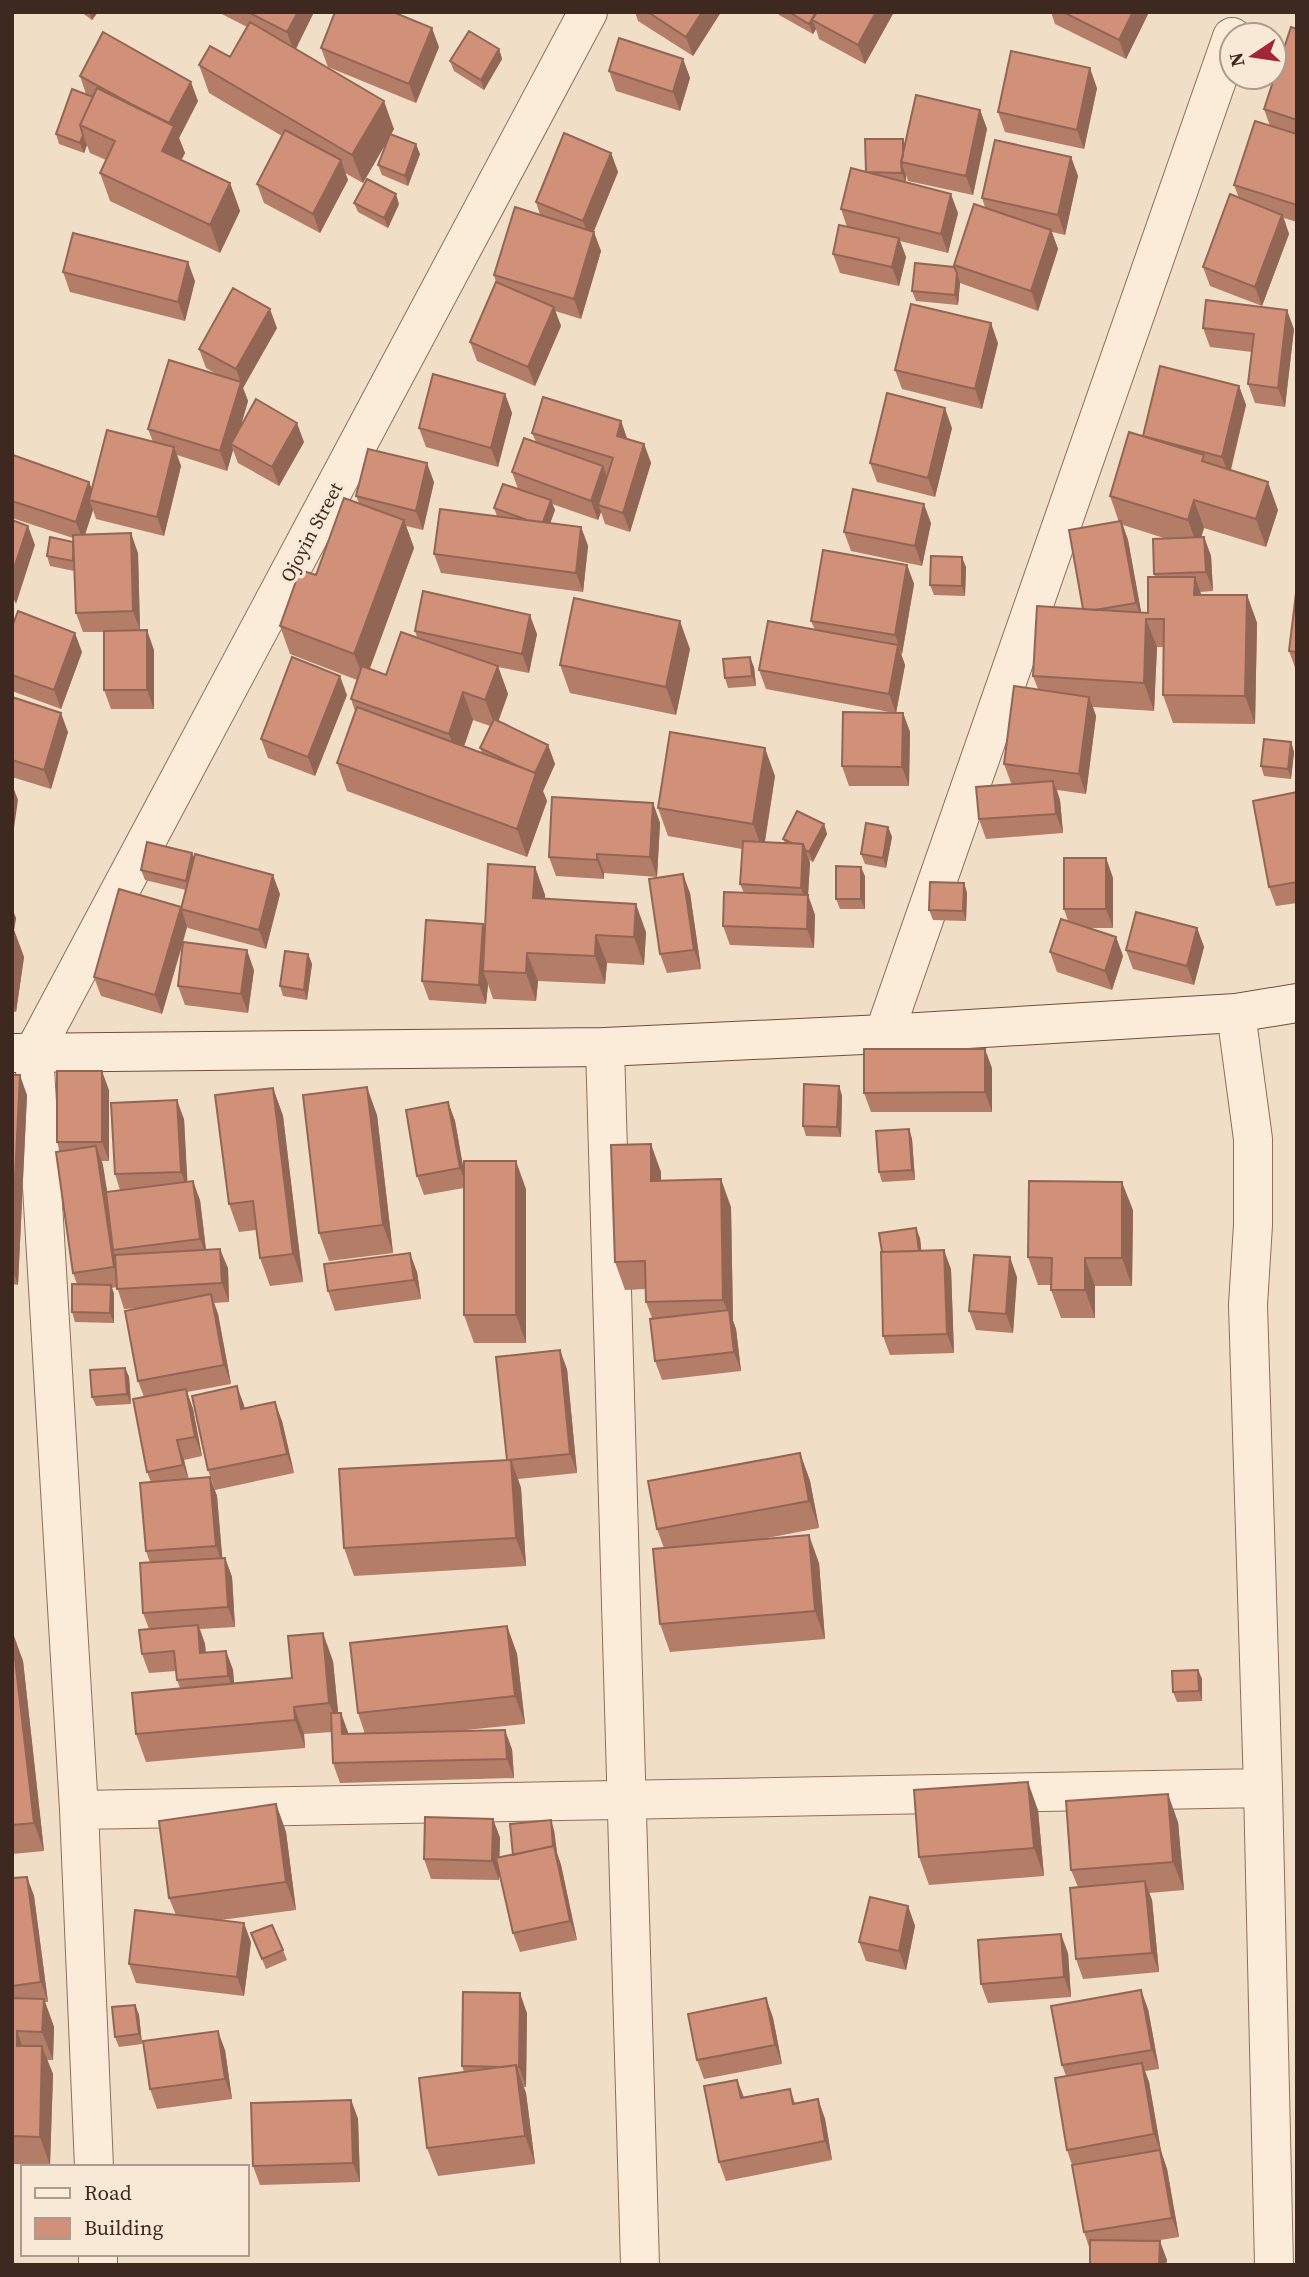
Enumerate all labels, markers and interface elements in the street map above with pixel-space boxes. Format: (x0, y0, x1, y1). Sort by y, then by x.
north arrow (1218, 21, 1288, 91)
text: N (1222, 50, 1251, 69)
street label: Ojoyin Street (274, 477, 349, 586)
legend (21, 2165, 248, 2256)
text: Road (84, 2178, 132, 2207)
text: Building (84, 2213, 163, 2242)

